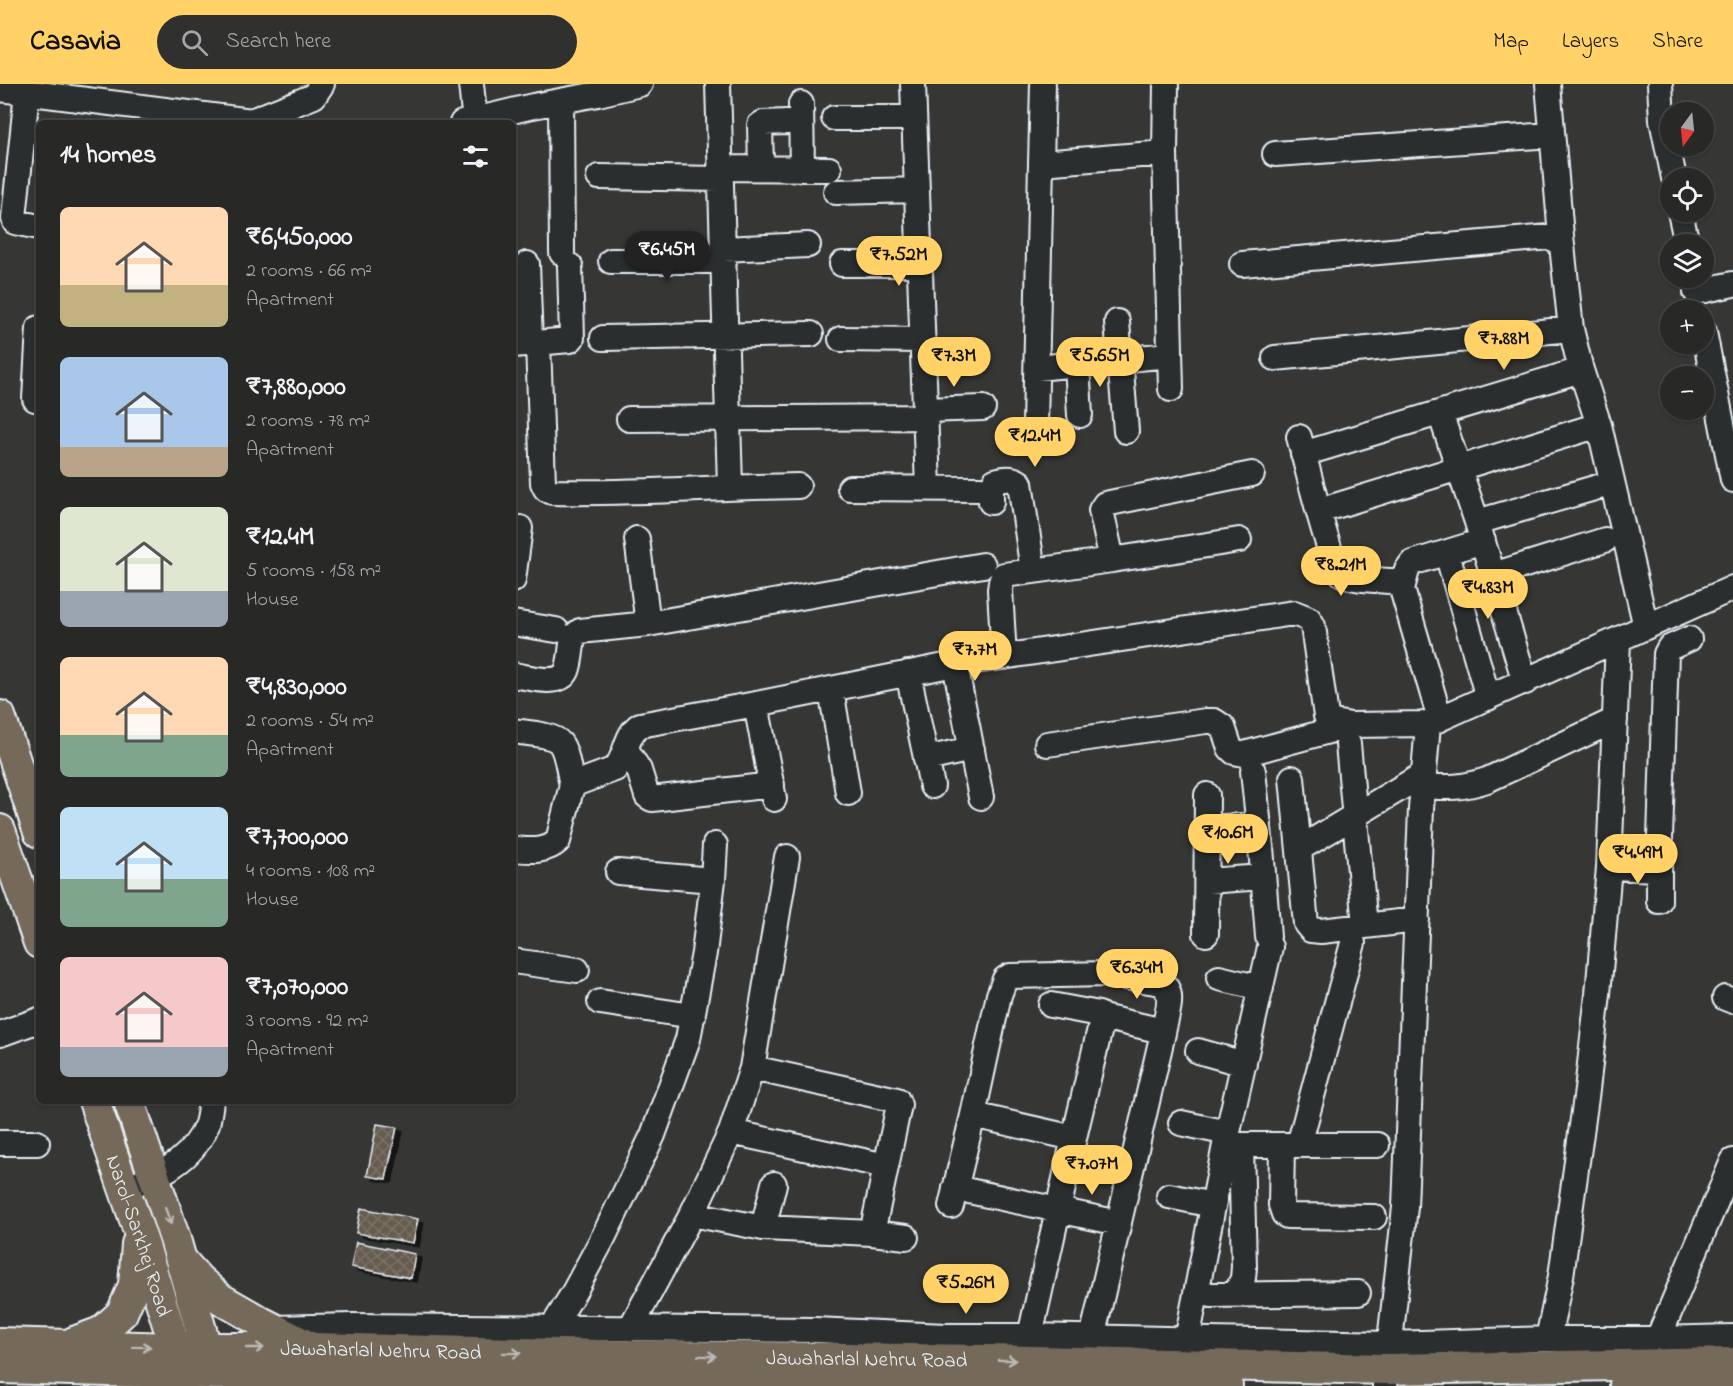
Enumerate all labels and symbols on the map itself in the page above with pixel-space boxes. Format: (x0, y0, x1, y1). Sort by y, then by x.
north arrow (1660, 102, 1714, 156)
pin: ₹6.45M (618, 231, 716, 282)
pin: ₹7.52M (850, 236, 948, 287)
pin: ₹7.88M (1455, 320, 1553, 371)
pin: ₹7.3M (912, 337, 996, 388)
pin: ₹5.65M (1051, 337, 1149, 388)
pin: ₹12.4M (986, 417, 1084, 468)
pin: ₹8.21M (1292, 546, 1390, 597)
pin: ₹4.83M (1439, 569, 1537, 620)
pin: ₹7.7M (933, 631, 1017, 682)
pin: ₹10.6M (1179, 814, 1277, 865)
pin: ₹4.49M (1589, 834, 1687, 885)
pin: ₹6.34M (1088, 949, 1186, 1000)
pin: ₹7.07M (1043, 1145, 1141, 1196)
street label: Narol-Sarkhej Road (97, 1151, 178, 1321)
one-way arrow (163, 1206, 174, 1225)
pin: ₹5.26M (917, 1264, 1015, 1315)
street label: Jawaharlal Nehru Road (280, 1335, 482, 1369)
one-way arrow (132, 1341, 152, 1353)
one-way arrow (244, 1342, 264, 1354)
street label: Jawaharlal Nehru Road (766, 1344, 968, 1377)
one-way arrow (502, 1347, 522, 1359)
one-way arrow (697, 1350, 717, 1362)
one-way arrow (997, 1354, 1017, 1366)

